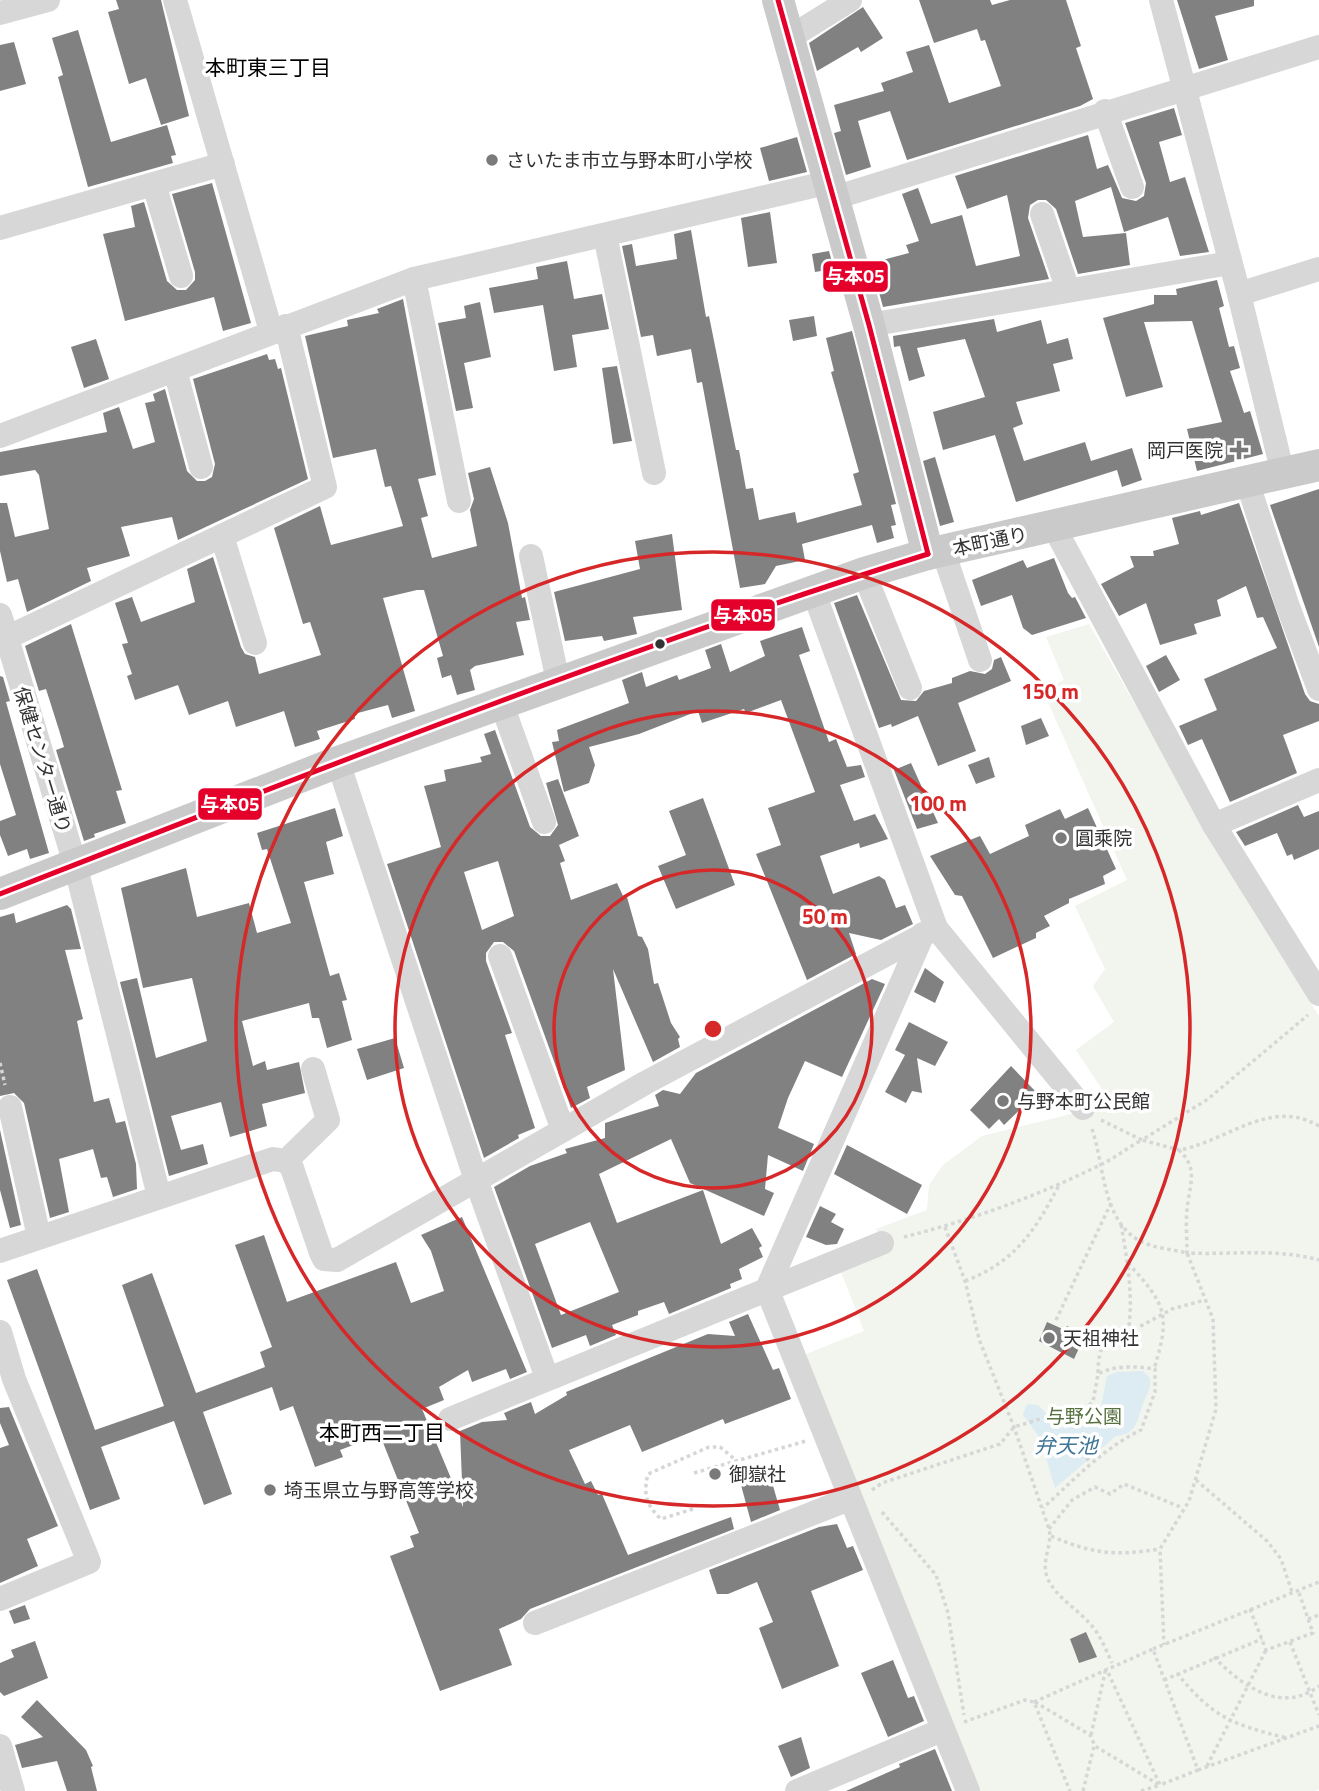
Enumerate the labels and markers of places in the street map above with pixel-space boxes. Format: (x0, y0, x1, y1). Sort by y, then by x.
place label: さいたま市立与野本町小学校 (506, 145, 752, 174)
marker: さいたま市立与野本町小学校 (484, 152, 500, 168)
place label: 岡戸医院 (1147, 435, 1223, 464)
marker: 岡戸医院 (1229, 440, 1249, 460)
unlabelled marker (653, 637, 667, 651)
place label: 圓乘院 (1075, 823, 1132, 852)
marker: 圓乘院 (1053, 830, 1069, 846)
centre of rings (701, 1017, 725, 1041)
place label: 与野本町公民館 (1017, 1086, 1150, 1115)
marker: 与野本町公民館 (995, 1093, 1011, 1109)
place label: 天祖神社 (1063, 1323, 1139, 1352)
marker: 天祖神社 (1041, 1330, 1057, 1346)
place label: 御嶽社 (729, 1459, 786, 1488)
marker: 御嶽社 (707, 1466, 723, 1482)
place label: 埼玉県立与野高等学校 (284, 1475, 474, 1504)
marker: 埼玉県立与野高等学校 (262, 1482, 278, 1498)

